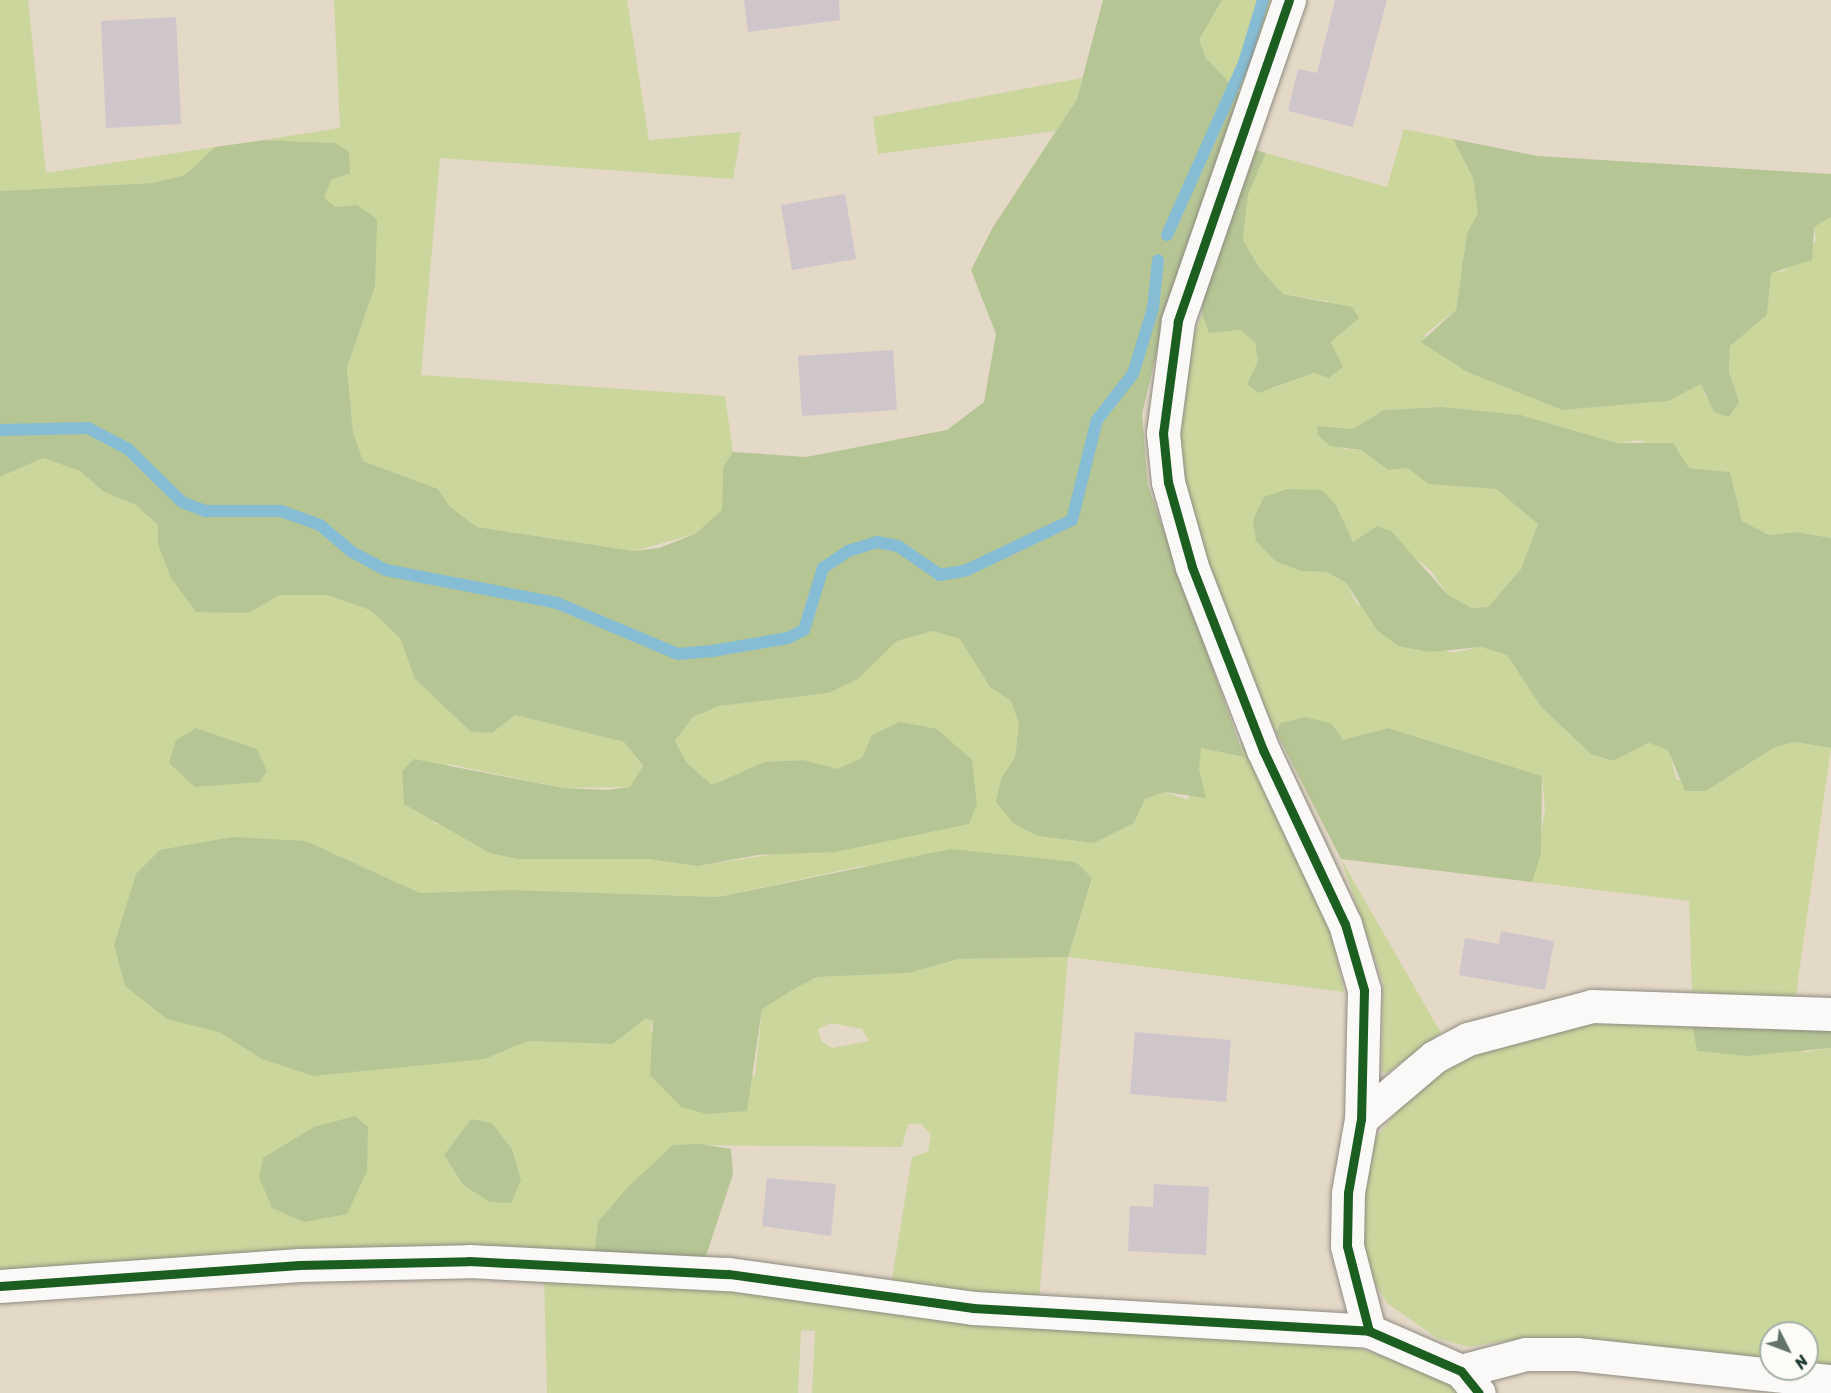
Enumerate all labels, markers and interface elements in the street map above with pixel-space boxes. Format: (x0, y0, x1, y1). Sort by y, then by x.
north arrow (1759, 1321, 1819, 1381)
text: N (1787, 1348, 1816, 1376)

